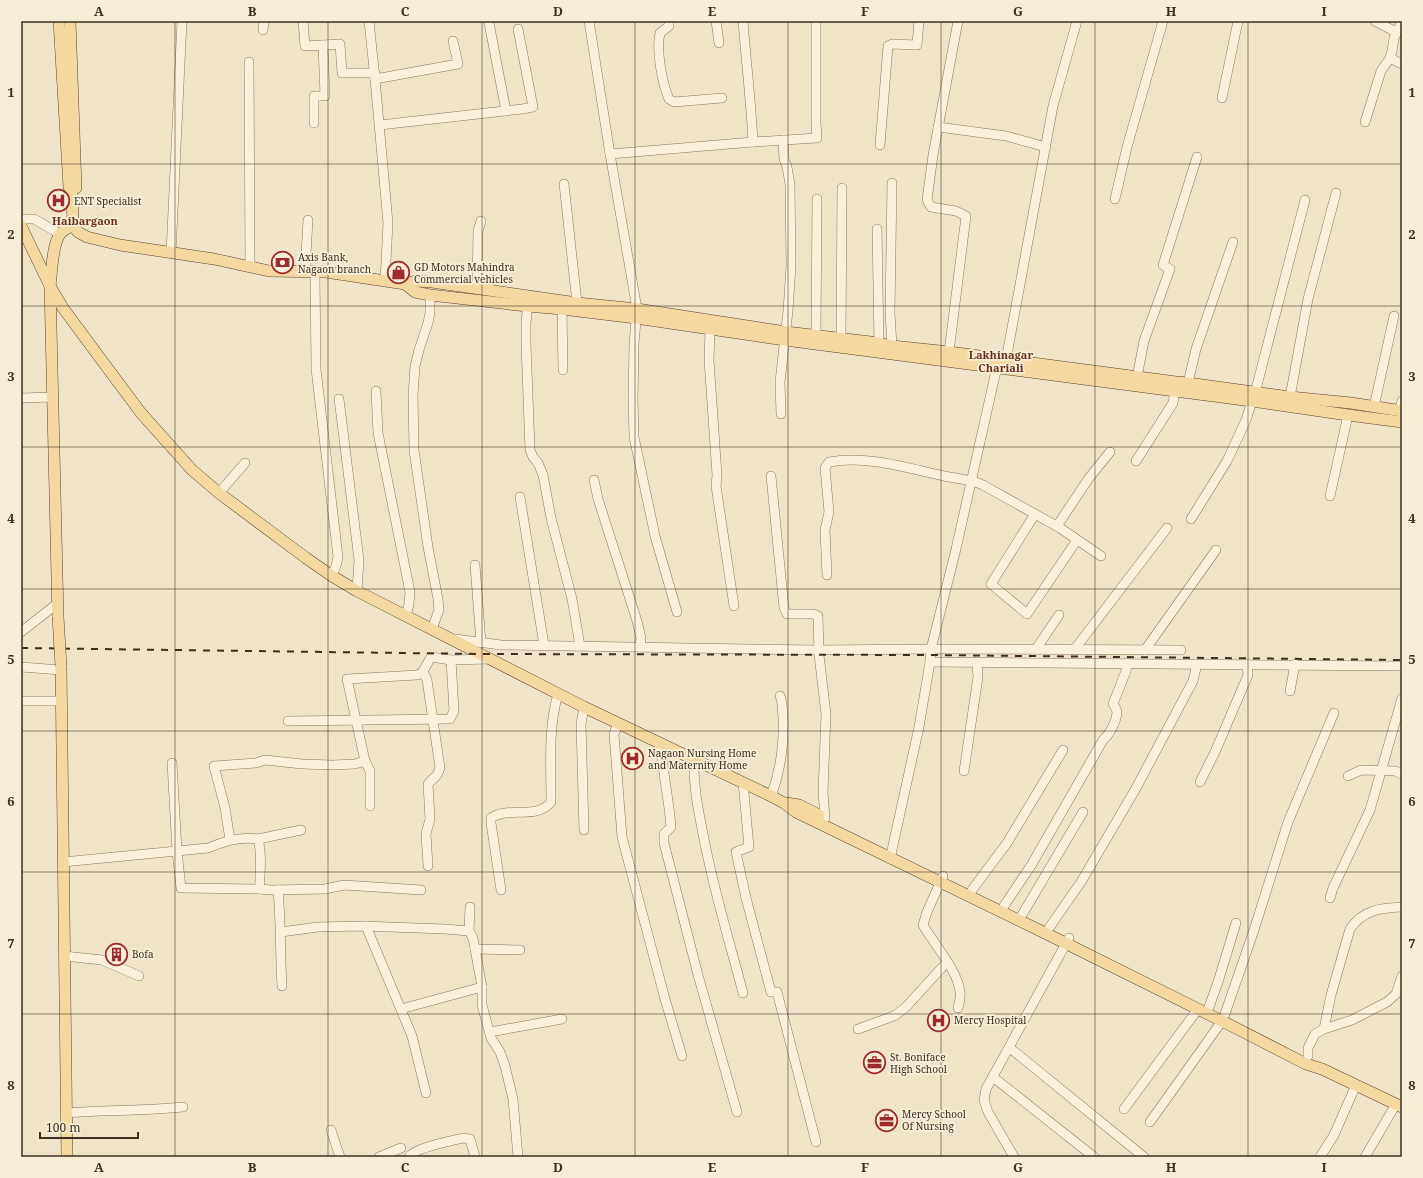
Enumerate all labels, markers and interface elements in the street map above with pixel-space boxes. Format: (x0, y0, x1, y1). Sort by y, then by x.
text: A (94, 2, 104, 20)
text: B (248, 2, 257, 20)
text: C (401, 2, 410, 20)
text: D (553, 2, 563, 20)
text: E (708, 2, 717, 20)
text: F (861, 2, 869, 20)
text: G (1013, 2, 1023, 20)
text: H (1166, 2, 1177, 20)
text: I (1321, 2, 1327, 20)
text: 1 (7, 83, 15, 101)
text: 1 (1408, 83, 1416, 101)
hospital icon: ENT Specialist (46, 188, 72, 214)
place label: ENT Specialist (74, 194, 142, 208)
district label: Haibargaon (52, 213, 119, 228)
text: 2 (7, 225, 15, 243)
text: 2 (1408, 225, 1416, 243)
bank icon: Axis Bank, Nagaon branch (270, 250, 296, 276)
place label: Axis Bank, Nagaon branch (298, 250, 372, 276)
shop icon: GD Motors Mahindra Commercial vehicles (386, 260, 412, 286)
place label: GD Motors Mahindra Commercial vehicles (414, 260, 515, 286)
district label: Lakhinagar Chariali (969, 347, 1033, 375)
text: 3 (7, 367, 15, 385)
text: 3 (1408, 367, 1416, 385)
text: 4 (7, 509, 15, 527)
text: 4 (1408, 509, 1416, 527)
text: 5 (7, 650, 15, 668)
text: 5 (1408, 650, 1416, 668)
hospital icon: Nagaon Nursing Home and Maternity Home (619, 746, 645, 772)
place label: Nagaon Nursing Home and Maternity Home (648, 746, 756, 772)
text: 6 (7, 792, 15, 810)
text: 6 (1408, 792, 1416, 810)
text: 7 (7, 934, 15, 952)
text: 7 (1408, 934, 1416, 952)
building icon: Bofa (103, 941, 129, 967)
place label: Bofa (132, 947, 154, 961)
hospital icon: Mercy Hospital (926, 1007, 952, 1033)
place label: Mercy Hospital (954, 1013, 1026, 1027)
office icon: St. Boniface High School (862, 1050, 888, 1076)
place label: St. Boniface High School (890, 1050, 947, 1076)
text: 8 (7, 1076, 15, 1094)
text: 8 (1408, 1076, 1416, 1094)
office icon: Mercy School Of Nursing (873, 1107, 899, 1133)
place label: Mercy School Of Nursing (902, 1107, 966, 1133)
scale bar (40, 1114, 138, 1140)
text: 100 m (46, 1119, 81, 1136)
text: A (94, 1158, 104, 1176)
text: B (248, 1158, 257, 1176)
text: C (401, 1158, 410, 1176)
text: D (553, 1158, 563, 1176)
text: E (708, 1158, 717, 1176)
text: F (861, 1158, 869, 1176)
text: G (1013, 1158, 1023, 1176)
text: H (1166, 1158, 1177, 1176)
text: I (1321, 1158, 1327, 1176)

